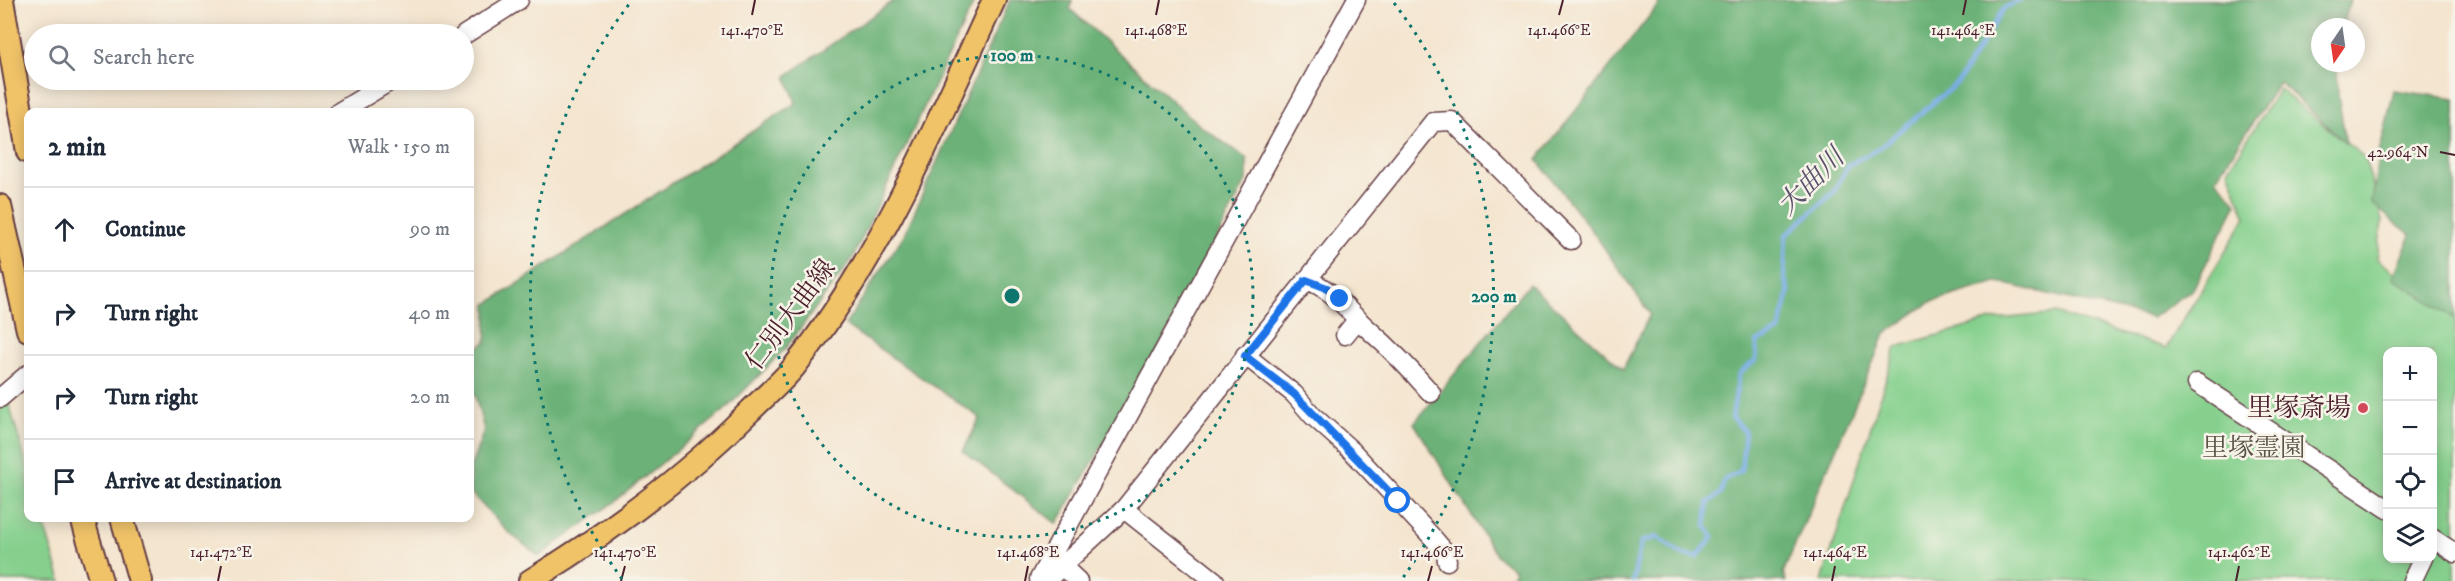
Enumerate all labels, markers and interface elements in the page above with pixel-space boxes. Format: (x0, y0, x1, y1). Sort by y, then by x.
north arrow (2311, 18, 2365, 72)
text: 141.470°E (721, 21, 784, 40)
text: 141.468°E (1125, 21, 1188, 40)
text: 141.466°E (1527, 21, 1591, 40)
text: 141.464°E (1931, 21, 1995, 40)
search box (24, 24, 474, 90)
icon: search (45, 41, 78, 74)
text: Search here (93, 44, 195, 71)
text: 100 m (990, 45, 1034, 67)
text: 2 min (48, 131, 106, 164)
text: Walk · 150 m (348, 135, 450, 160)
water label: 大曲川 (1770, 139, 1854, 223)
text: 42.964°N (2368, 143, 2428, 162)
icon: ahead (48, 213, 81, 246)
text: Continue (105, 216, 186, 243)
text: 90 m (410, 217, 450, 242)
street label: 仁別大曲線 (739, 253, 843, 377)
route end (1326, 285, 1352, 311)
centre of rings (1002, 286, 1022, 306)
text: 200 m (1471, 286, 1517, 308)
icon: right (48, 297, 81, 330)
text: Turn right (105, 300, 198, 327)
text: 40 m (408, 301, 450, 326)
map controls (2383, 347, 2437, 563)
button: + (2383, 347, 2437, 401)
icon: right (48, 381, 81, 414)
text: Turn right (105, 384, 198, 411)
text: 20 m (410, 385, 450, 410)
place label: 里塚斎場 (2247, 392, 2351, 425)
marker: 里塚斎場 (2356, 401, 2370, 415)
button: − (2383, 401, 2437, 455)
park label: 里塚霊園 (2202, 432, 2306, 465)
button: locate (2383, 455, 2437, 509)
icon: arrive (48, 465, 81, 498)
text: Arrive at destination (105, 468, 282, 495)
route start (1384, 487, 1410, 513)
button: layers (2383, 509, 2437, 563)
text: 141.472°E (190, 543, 252, 562)
text: 141.470°E (594, 543, 657, 562)
text: 141.468°E (997, 543, 1060, 562)
text: 141.466°E (1400, 543, 1464, 562)
text: 141.464°E (1803, 543, 1867, 562)
text: 141.462°E (2208, 543, 2271, 562)

